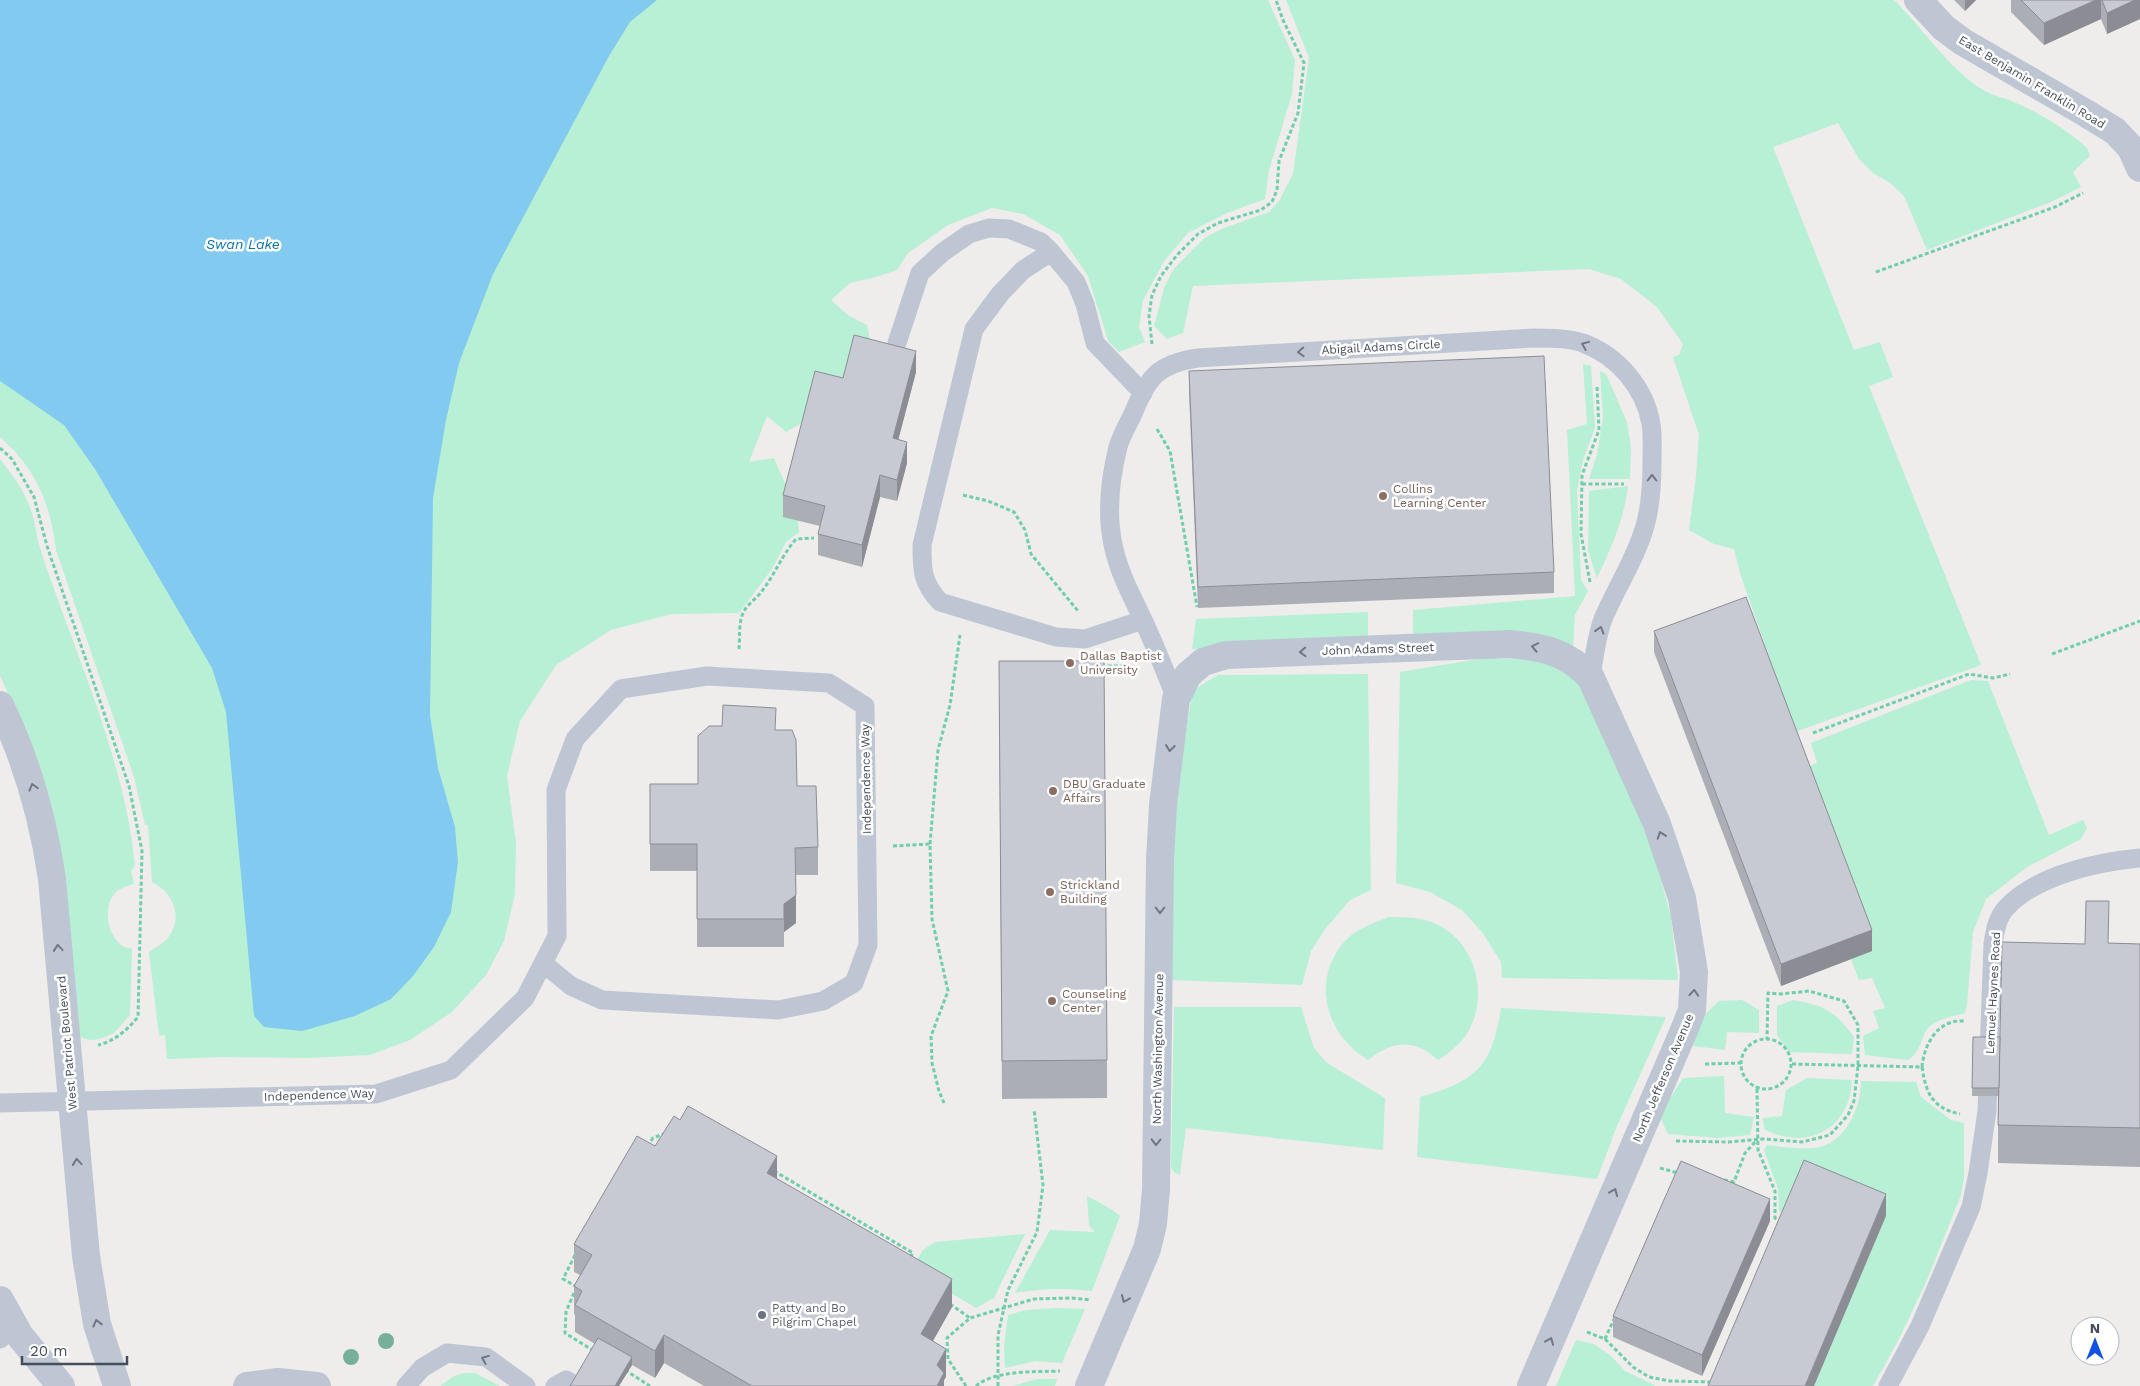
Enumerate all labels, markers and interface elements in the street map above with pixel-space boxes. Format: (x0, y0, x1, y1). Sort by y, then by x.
street label: East Benjamin Franklin Road (1956, 33, 2108, 131)
water label: Swan Lake (206, 236, 280, 252)
street label: Abigail Adams Circle (1321, 337, 1441, 357)
one-way arrow (1581, 341, 1590, 351)
one-way arrow (1297, 347, 1305, 358)
one-way arrow (1647, 474, 1657, 482)
place label: Collins Learning Center (1393, 482, 1487, 510)
marker: Collins Learning Center (1377, 490, 1389, 502)
one-way arrow (1594, 627, 1604, 635)
street label: John Adams Street (1322, 640, 1434, 658)
one-way arrow (1530, 642, 1539, 653)
one-way arrow (1299, 647, 1307, 658)
place label: Dallas Baptist University (1080, 649, 1162, 677)
marker: Dallas Baptist University (1064, 657, 1076, 669)
street label: Independence Way (858, 723, 874, 834)
one-way arrow (1165, 744, 1176, 752)
place label: DBU Graduate Affairs (1063, 777, 1146, 805)
one-way arrow (29, 784, 39, 792)
marker: DBU Graduate Affairs (1047, 785, 1059, 797)
one-way arrow (1657, 831, 1667, 840)
place label: Strickland Building (1060, 878, 1120, 906)
marker: Strickland Building (1044, 886, 1056, 898)
one-way arrow (1154, 906, 1165, 914)
street label: Lemuel Haynes Road (1983, 931, 2003, 1055)
one-way arrow (53, 943, 64, 951)
street label: North Washington Avenue (1150, 973, 1166, 1125)
street label: West Patriot Boulevard (54, 975, 80, 1111)
place label: Counseling Center (1062, 987, 1127, 1015)
one-way arrow (1688, 989, 1699, 997)
marker: Counseling Center (1046, 995, 1058, 1007)
street label: North Jefferson Avenue (1630, 1012, 1696, 1144)
street label: Independence Way (264, 1086, 375, 1104)
one-way arrow (1151, 1138, 1161, 1146)
one-way arrow (72, 1157, 83, 1165)
one-way arrow (1608, 1188, 1619, 1197)
one-way arrow (1121, 1294, 1132, 1303)
place label: Patty and Bo Pilgrim Chapel (772, 1301, 857, 1329)
marker: Patty and Bo Pilgrim Chapel (756, 1309, 768, 1321)
north arrow (2070, 1316, 2120, 1366)
one-way arrow (92, 1318, 103, 1327)
text: N (2090, 1320, 2100, 1336)
scale bar (22, 1334, 128, 1366)
one-way arrow (1544, 1337, 1554, 1346)
text: 20 m (30, 1342, 68, 1360)
one-way arrow (481, 1355, 490, 1366)

